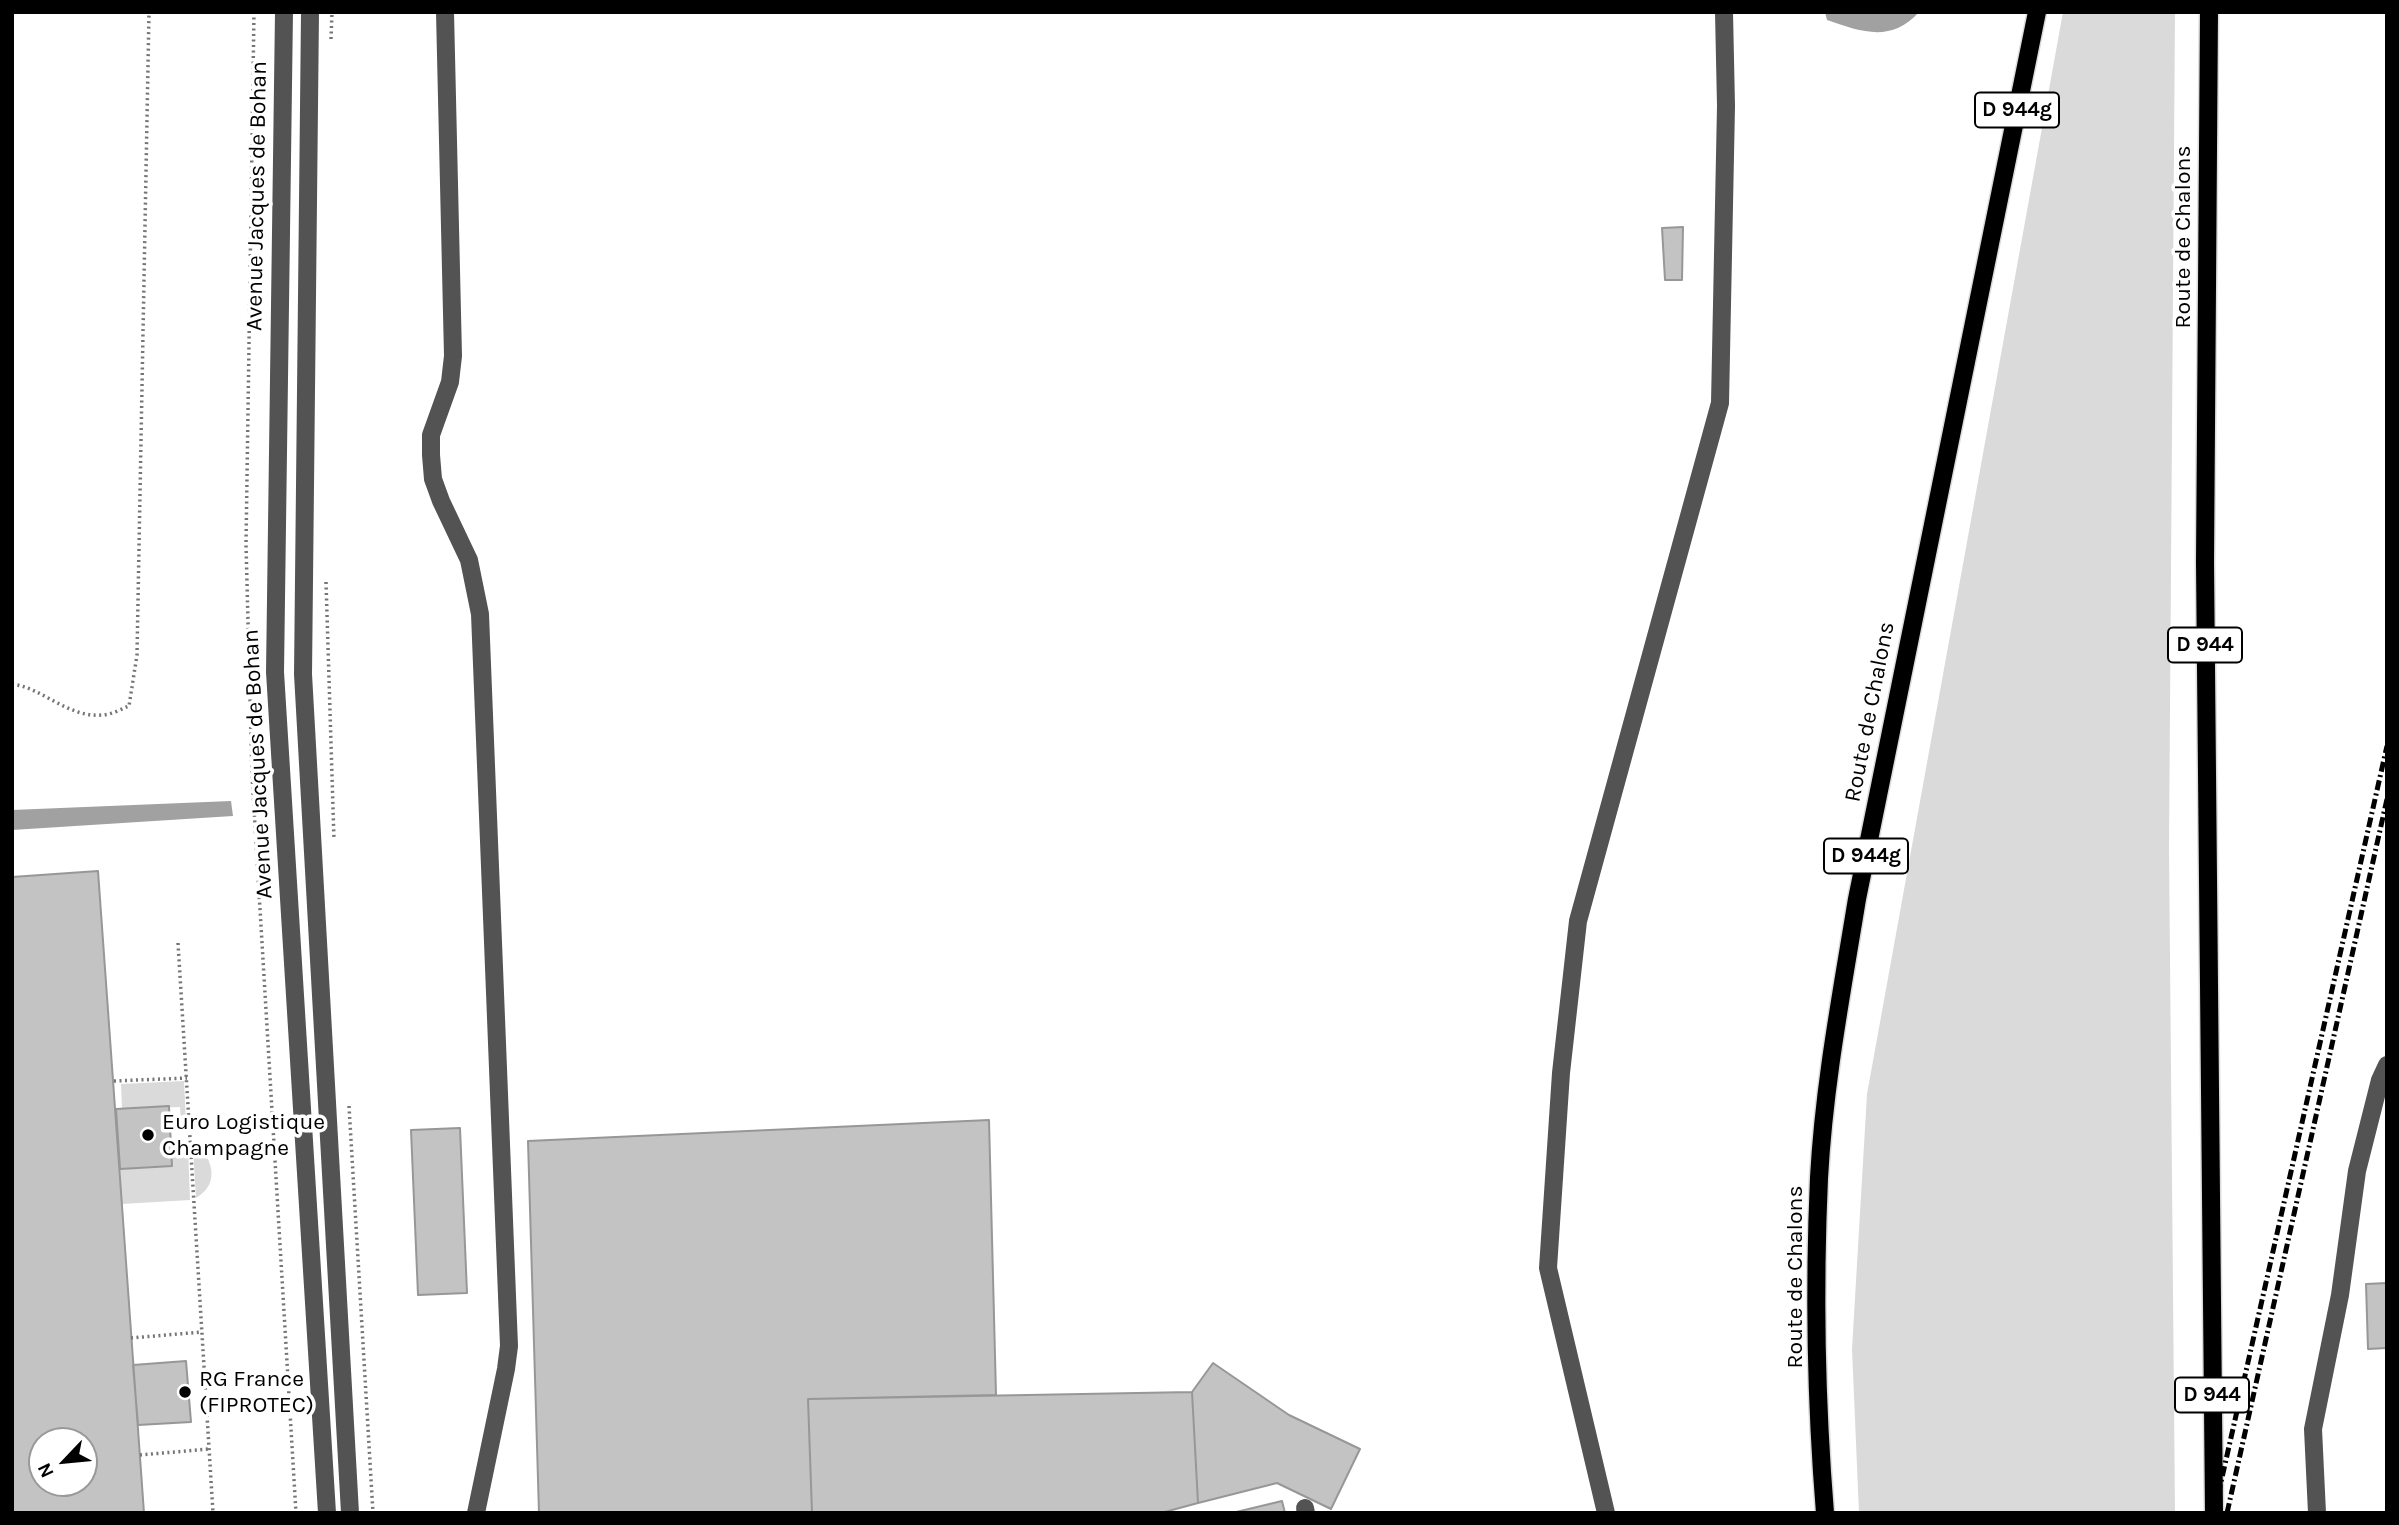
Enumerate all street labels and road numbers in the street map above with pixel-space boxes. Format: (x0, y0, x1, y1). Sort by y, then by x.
street label: Avenue Jacques de Bohan (241, 61, 273, 331)
road number: D 944g (1975, 92, 2059, 128)
street label: Route de Chalons (2169, 145, 2197, 329)
street label: Route de Chalons (1839, 620, 1901, 804)
road number: D 944 (2168, 628, 2242, 662)
street label: Avenue Jacques de Bohan (237, 629, 279, 899)
road number: D 944g (1824, 838, 1908, 874)
street label: Route de Chalons (1781, 1185, 1809, 1369)
road number: D 944 (2175, 1378, 2249, 1412)

